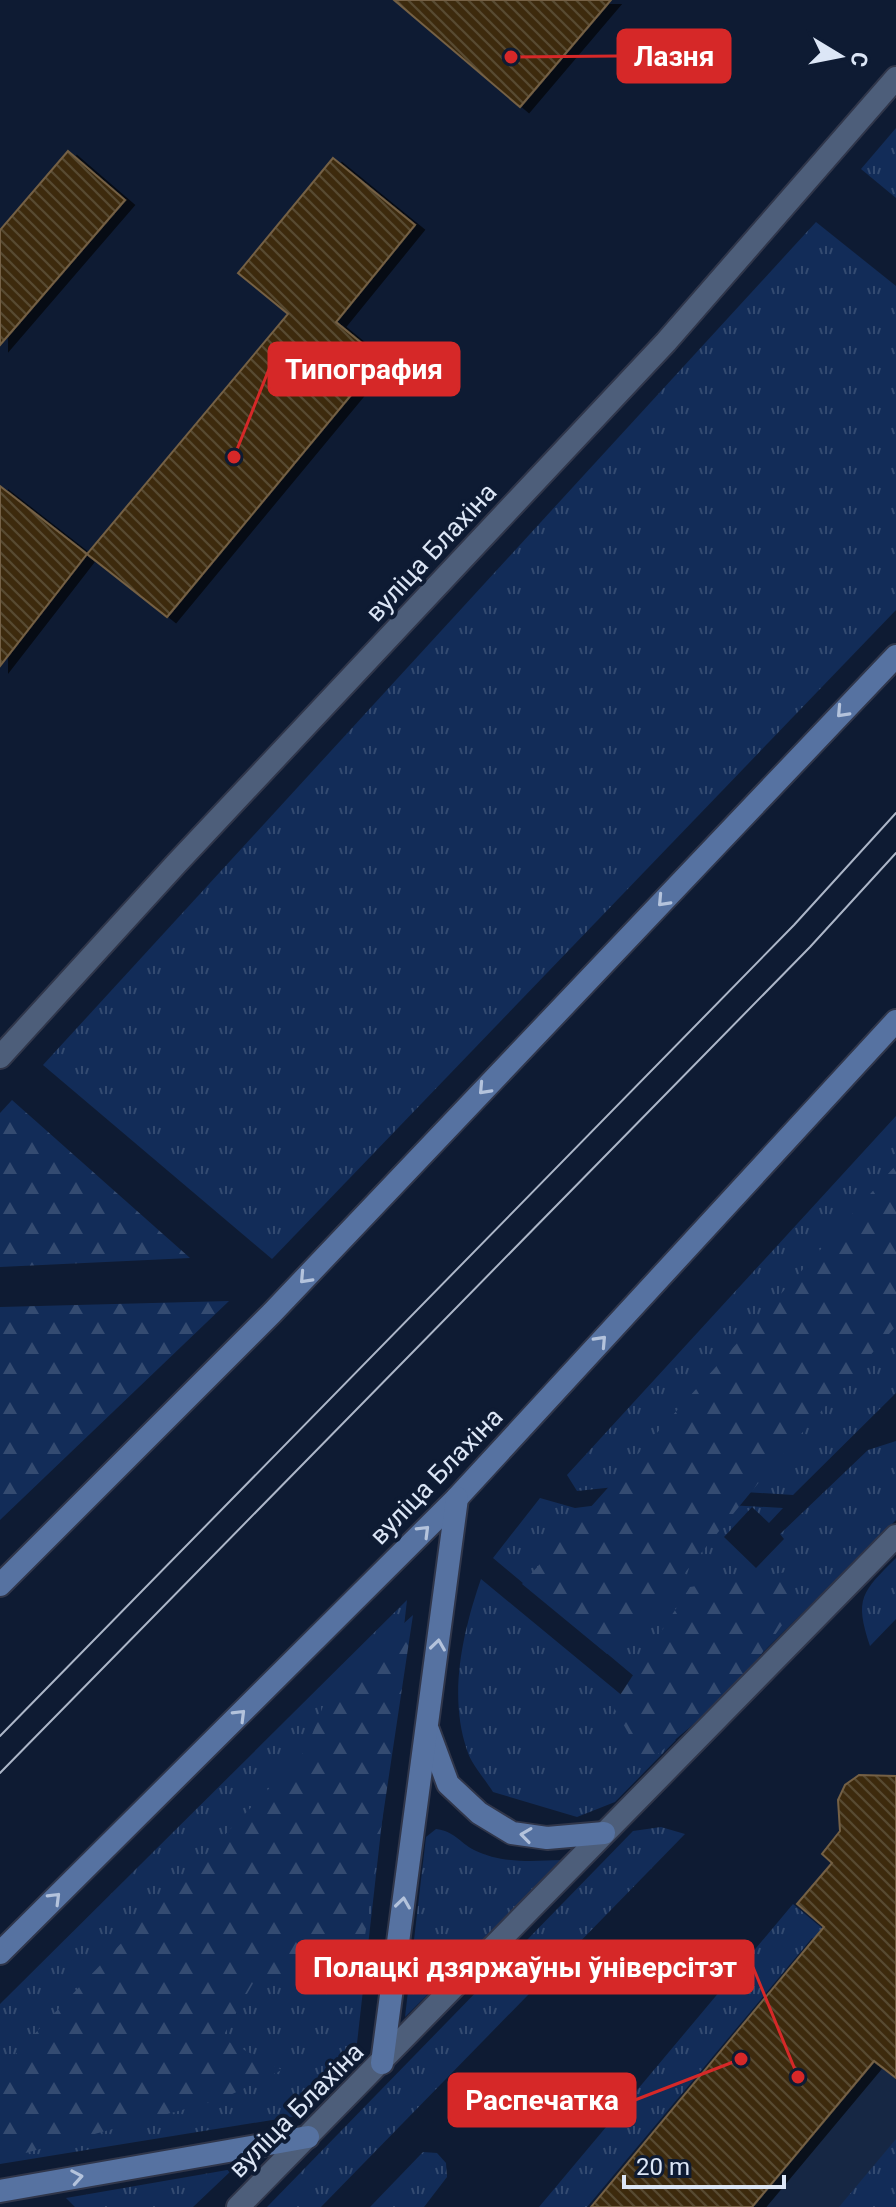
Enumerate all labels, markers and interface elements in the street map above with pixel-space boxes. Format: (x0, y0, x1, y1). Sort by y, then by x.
north arrow (800, 16, 880, 96)
callout: Лазня (618, 30, 730, 82)
text: Лазня (634, 40, 714, 73)
text: С (846, 50, 873, 69)
callout: Типография (269, 343, 459, 395)
text: Типография (285, 353, 443, 386)
street label: вуліца Блахіна (359, 477, 503, 627)
one-way arrow (837, 703, 852, 717)
one-way arrow (658, 892, 673, 906)
one-way arrow (480, 1080, 494, 1095)
one-way arrow (300, 1269, 315, 1283)
one-way arrow (592, 1336, 606, 1351)
street label: вуліца Блахіна (363, 1402, 509, 1550)
one-way arrow (415, 1526, 429, 1540)
one-way arrow (429, 1638, 446, 1652)
one-way arrow (230, 1710, 245, 1724)
one-way arrow (519, 1827, 533, 1844)
one-way arrow (46, 1893, 60, 1907)
one-way arrow (395, 1896, 412, 1909)
callout: Полацкі дзяржаўны ўніверсітэт (297, 1941, 753, 1993)
text: Полацкі дзяржаўны ўніверсітэт (313, 1951, 737, 1984)
street label: вуліца Блахіна (223, 2037, 369, 2183)
callout: Распечатка (449, 2074, 635, 2126)
text: Распечатка (465, 2084, 619, 2117)
scale bar (624, 2139, 784, 2189)
text: 20 m (636, 2153, 690, 2181)
one-way arrow (70, 2170, 84, 2187)

